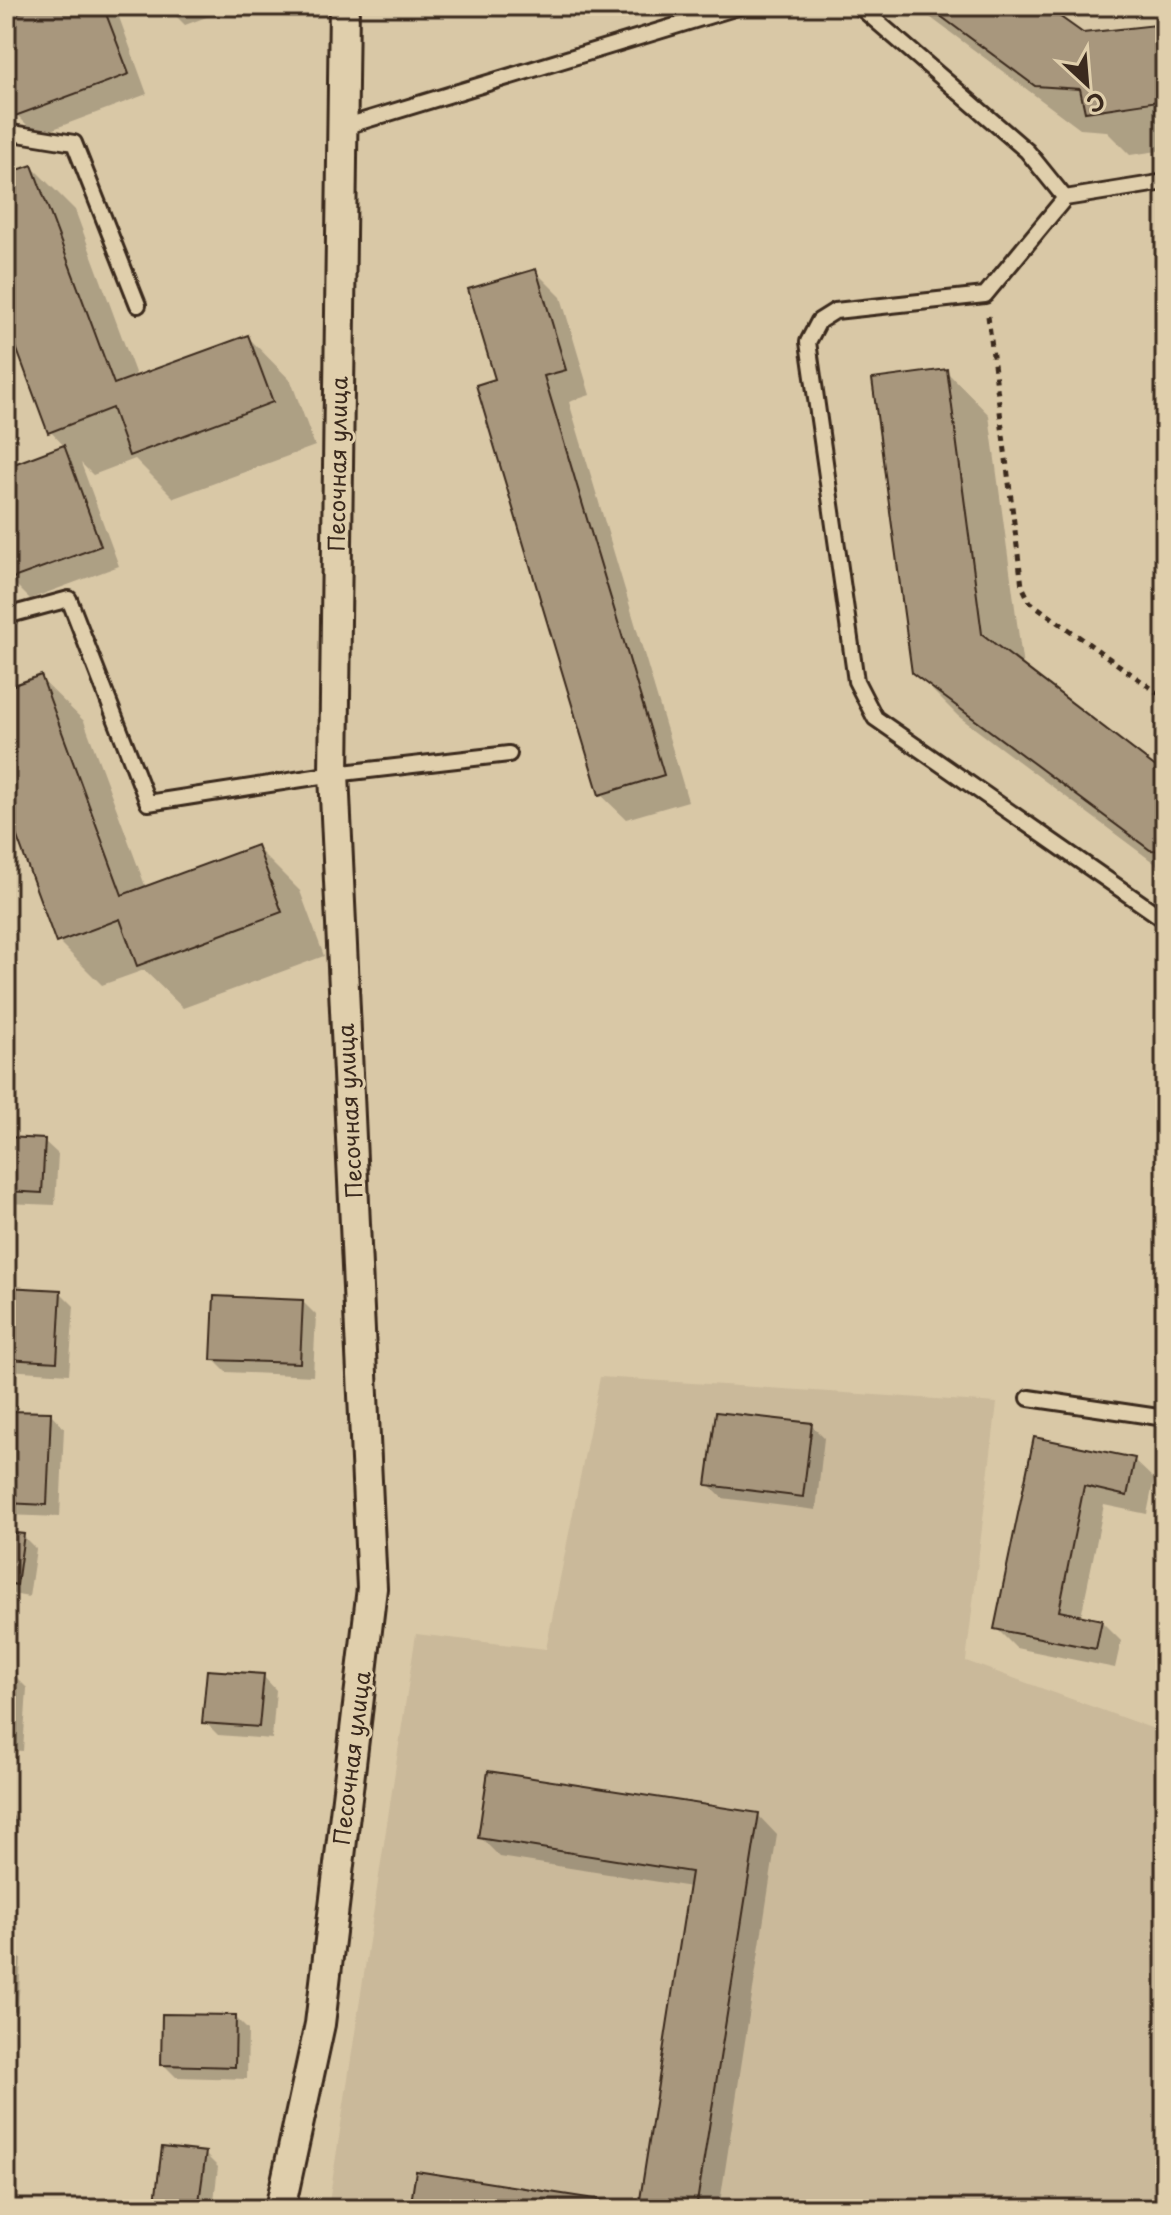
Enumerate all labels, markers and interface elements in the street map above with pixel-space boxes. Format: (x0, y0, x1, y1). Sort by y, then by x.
north arrow (1047, 44, 1127, 124)
text: С (1082, 85, 1111, 122)
street label: Песочная улица (318, 376, 355, 552)
street label: Песочная улица (327, 1023, 370, 1199)
street label: Песочная улица (323, 1669, 378, 1847)

